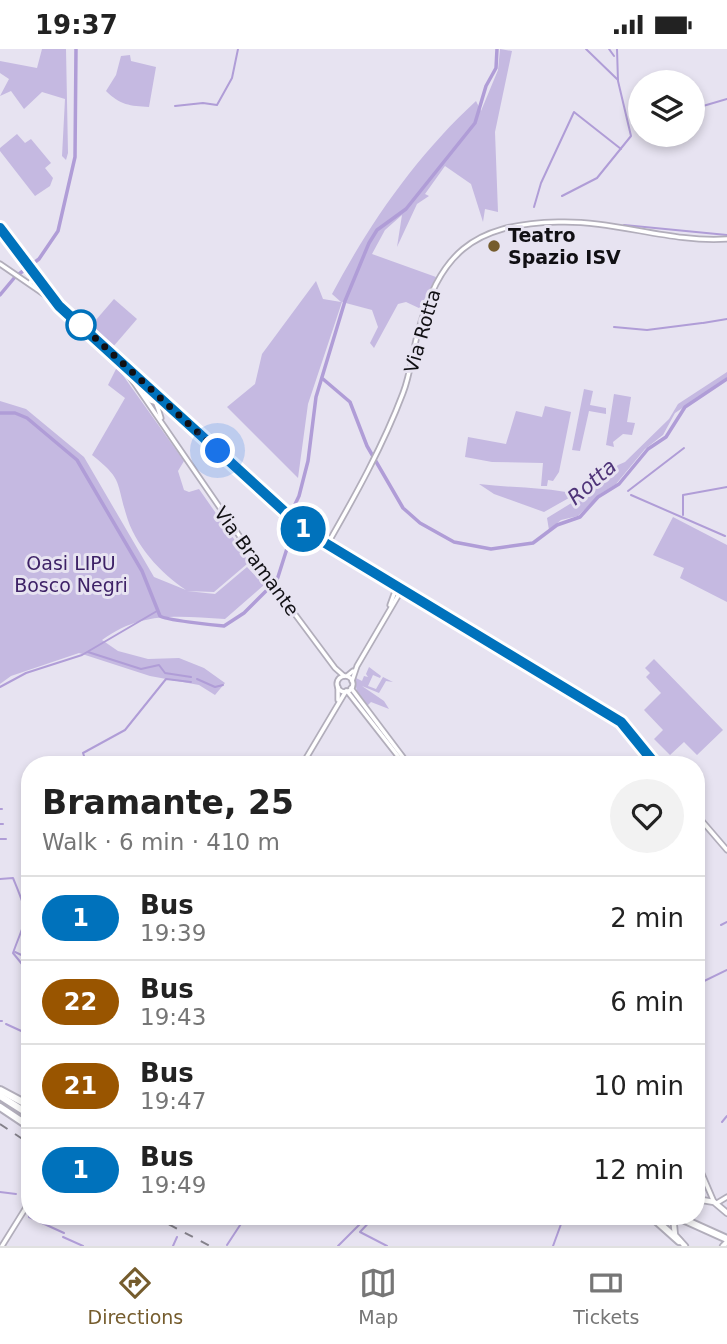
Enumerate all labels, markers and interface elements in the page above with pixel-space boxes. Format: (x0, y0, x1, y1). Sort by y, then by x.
text: 19:37 (35, 10, 118, 40)
map controls (628, 70, 705, 147)
button: layers (628, 70, 705, 147)
place label: Teatro Spazio ISV (508, 224, 621, 268)
marker: Teatro Spazio ISV (486, 238, 502, 254)
street label: Via Rotta (400, 287, 444, 375)
unlabelled marker (66, 310, 96, 340)
your location (200, 433, 235, 468)
water label: Rotta (563, 454, 621, 510)
street label: Via Bramante (210, 502, 304, 620)
line badge: 1 (280, 506, 326, 552)
text: 1 (295, 515, 311, 543)
park label: Oasi LIPU Bosco Negri (14, 552, 128, 596)
button: heart (610, 779, 684, 853)
text: Bramante, 25 (42, 783, 294, 822)
text: Walk · 6 min · 410 m (42, 829, 280, 855)
text: Bus (140, 890, 194, 920)
text: 2 min (610, 903, 684, 933)
text: 1 (72, 904, 89, 932)
text: 19:39 (140, 920, 206, 946)
text: Bus (140, 974, 194, 1004)
text: 6 min (610, 987, 684, 1017)
text: 22 (64, 988, 97, 1016)
text: 19:43 (140, 1004, 206, 1030)
text: Bus (140, 1058, 194, 1088)
text: 10 min (594, 1071, 684, 1101)
text: 21 (64, 1072, 97, 1100)
text: 19:47 (140, 1088, 206, 1114)
text: Bus (140, 1142, 194, 1172)
text: 12 min (594, 1155, 684, 1185)
text: 1 (72, 1156, 89, 1184)
text: 19:49 (140, 1172, 206, 1198)
tab: Directions (88, 1264, 183, 1328)
tab: Map (358, 1264, 398, 1328)
tab: Tickets (573, 1264, 639, 1328)

